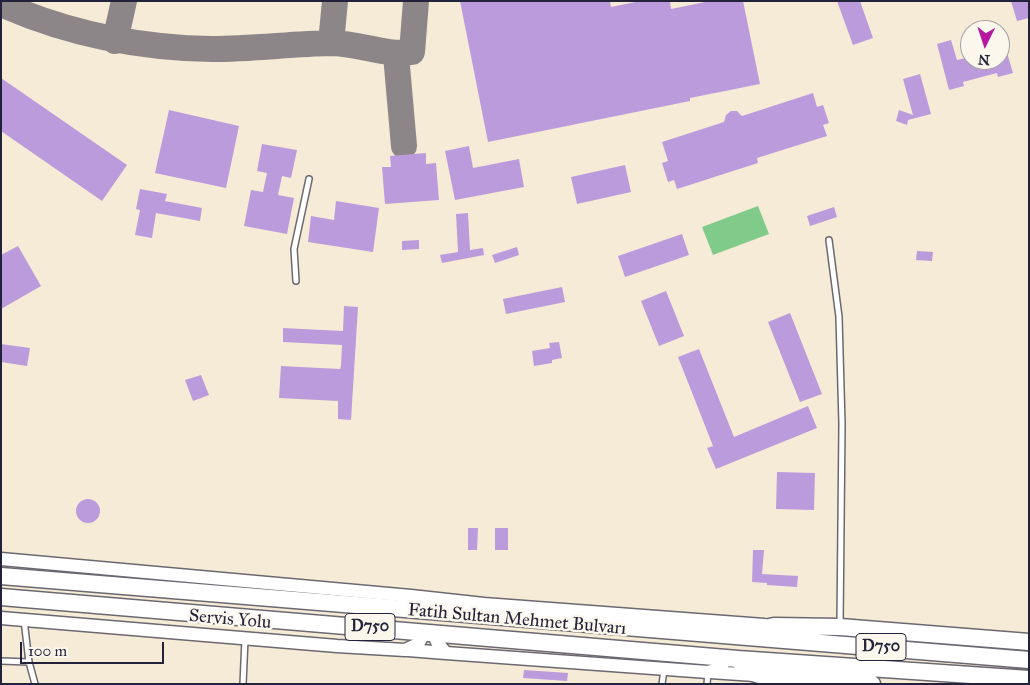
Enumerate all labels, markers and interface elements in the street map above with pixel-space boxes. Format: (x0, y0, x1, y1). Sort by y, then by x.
north arrow (960, 20, 1010, 70)
text: N (977, 51, 991, 68)
street label: Fatih Sultan Mehmet Bulvarı (407, 600, 627, 640)
street label: Servis Yolu (188, 606, 272, 634)
road number: D750 (345, 614, 395, 640)
scale bar (22, 632, 166, 664)
road number: D750 (856, 634, 906, 660)
text: 100 m (28, 642, 67, 660)

